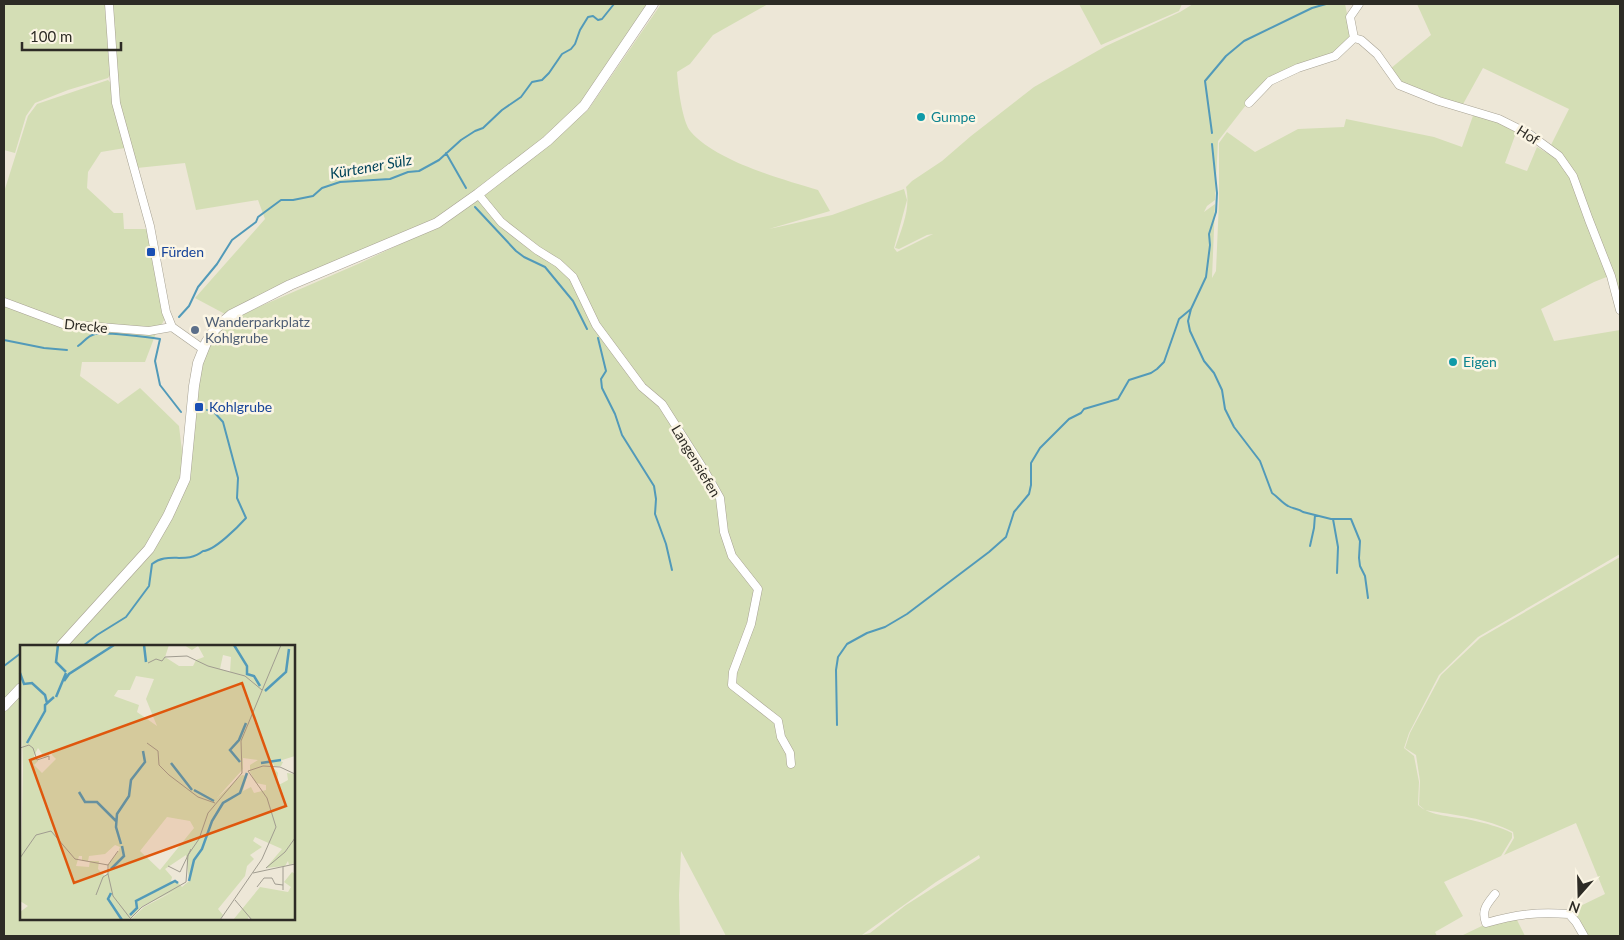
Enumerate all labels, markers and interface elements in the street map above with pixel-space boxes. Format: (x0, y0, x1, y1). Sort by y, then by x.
scale bar (22, 20, 121, 52)
text: 100 m (30, 27, 72, 45)
place label: Gumpe (931, 108, 976, 125)
marker: Gumpe (915, 111, 927, 123)
street label: Hof (1514, 121, 1543, 148)
water label: Kürtener Sülz (328, 150, 414, 182)
place label: Fürden (161, 243, 204, 260)
marker: Fürden (145, 246, 157, 258)
place label: Wanderparkplatz Kohlgrube (205, 313, 310, 346)
street label: Drecke (64, 315, 109, 336)
marker: Wanderparkplatz Kohlgrube (189, 324, 201, 336)
place label: Eigen (1463, 353, 1497, 370)
marker: Eigen (1447, 356, 1459, 368)
place label: Kohlgrube (209, 398, 272, 415)
marker: Kohlgrube (193, 401, 205, 413)
street label: Langensiefen (668, 422, 725, 500)
inset map (20, 645, 295, 920)
north arrow (1554, 870, 1604, 920)
text: N (1566, 898, 1582, 918)

